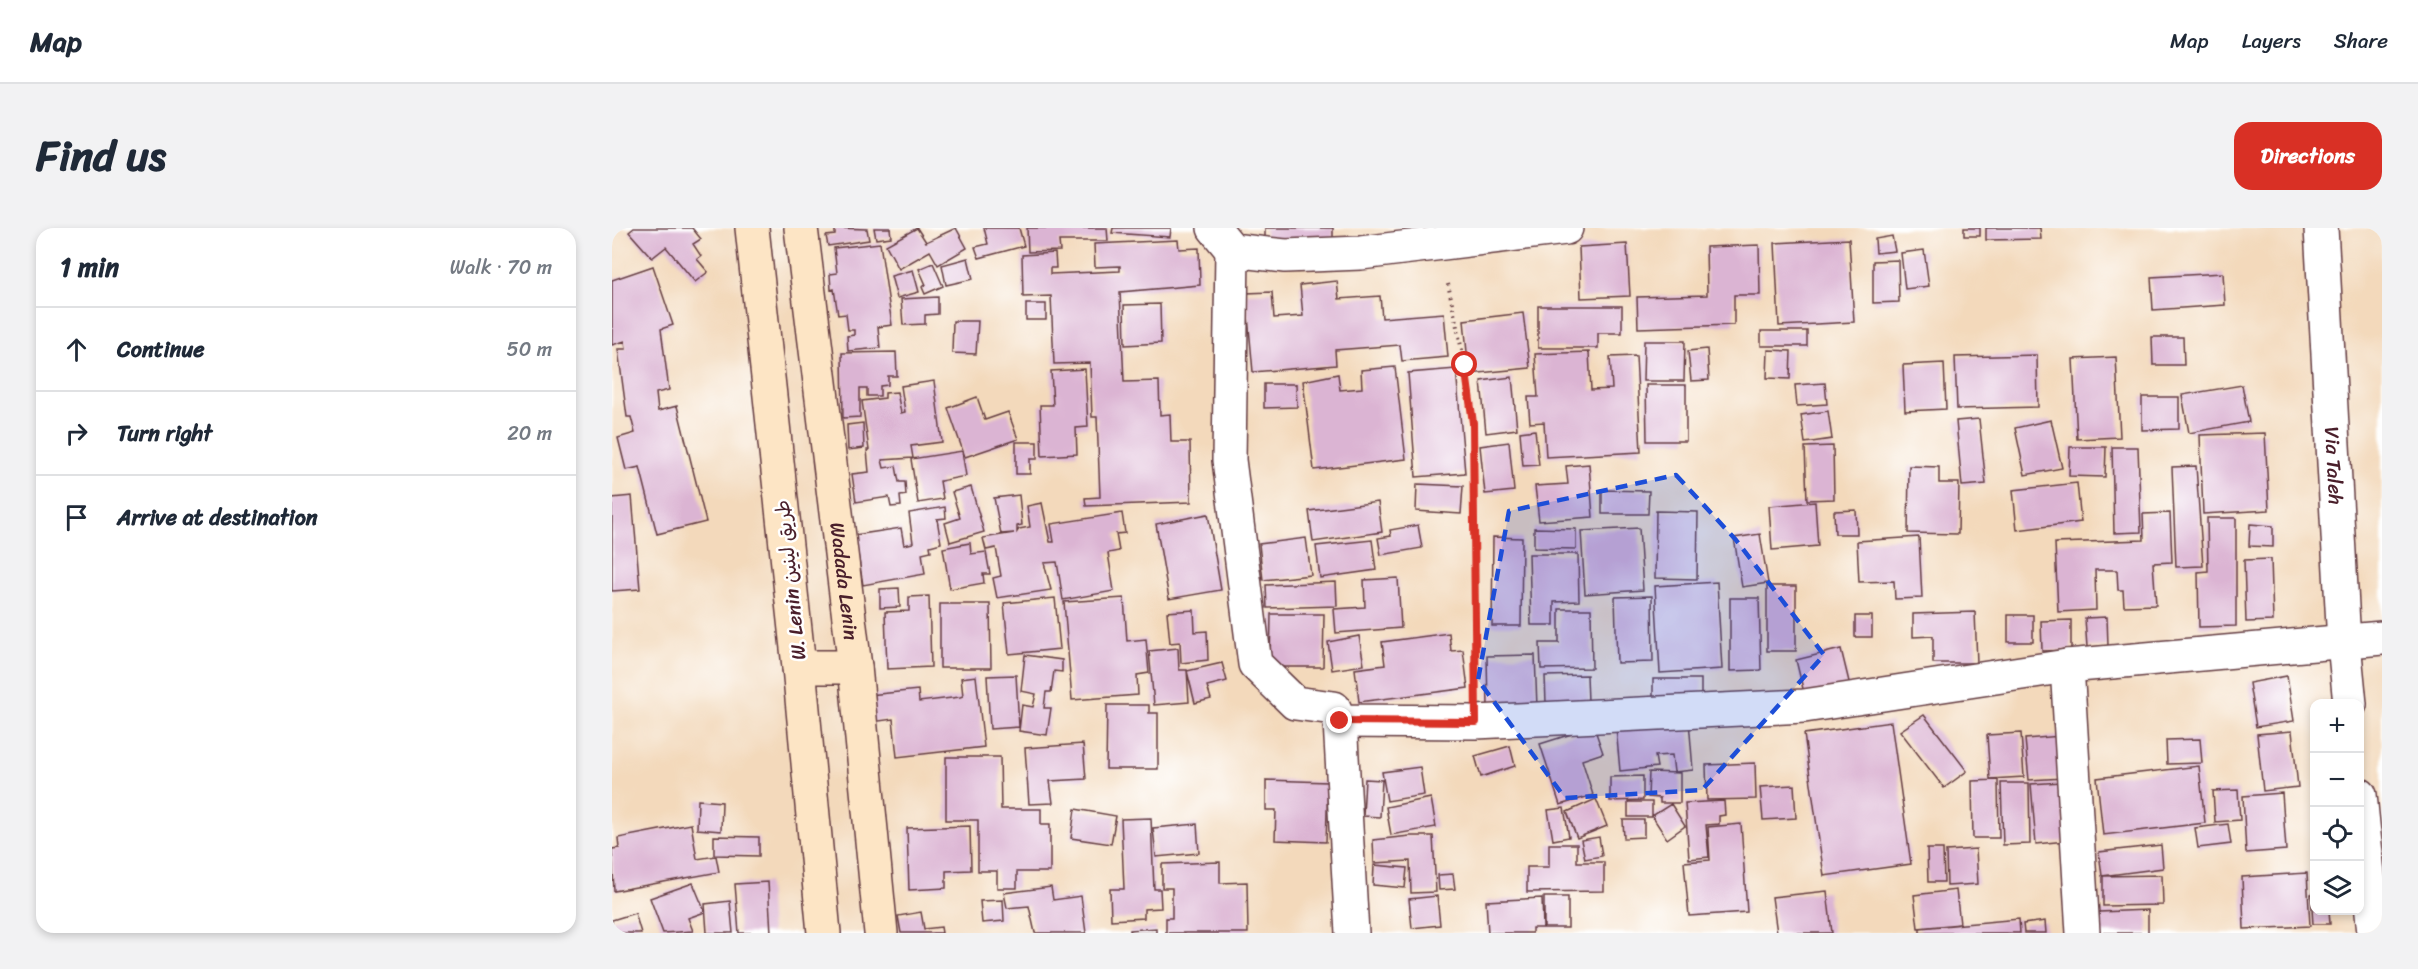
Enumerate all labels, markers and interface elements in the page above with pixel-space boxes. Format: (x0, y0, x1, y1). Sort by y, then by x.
text: Map (30, 17, 82, 66)
text: Map (2170, 22, 2209, 60)
text: Layers (2242, 22, 2301, 60)
text: Share (2334, 22, 2388, 60)
text: Find us (36, 119, 166, 193)
button: Directions (2234, 122, 2382, 190)
text: 1 min (60, 244, 119, 290)
text: Walk · 70 m (450, 250, 552, 285)
text: Continue (117, 330, 205, 369)
text: 50 m (507, 332, 552, 367)
icon: ahead (60, 333, 93, 366)
route start (1451, 351, 1477, 377)
text: Turn right (117, 414, 212, 453)
text: 20 m (507, 416, 552, 451)
icon: right (60, 417, 93, 450)
street label: Via Taleh (2314, 426, 2353, 506)
text: Arrive at destination (117, 498, 318, 537)
street label: W. Lenin طريق لينين (765, 498, 816, 662)
icon: arrive (60, 501, 93, 534)
street label: Wadada Lenin (819, 520, 869, 643)
map controls (2310, 699, 2364, 915)
button: + (2310, 699, 2364, 753)
route end (1326, 707, 1352, 733)
button: − (2310, 753, 2364, 807)
button: locate (2310, 807, 2364, 861)
button: layers (2310, 861, 2364, 915)

